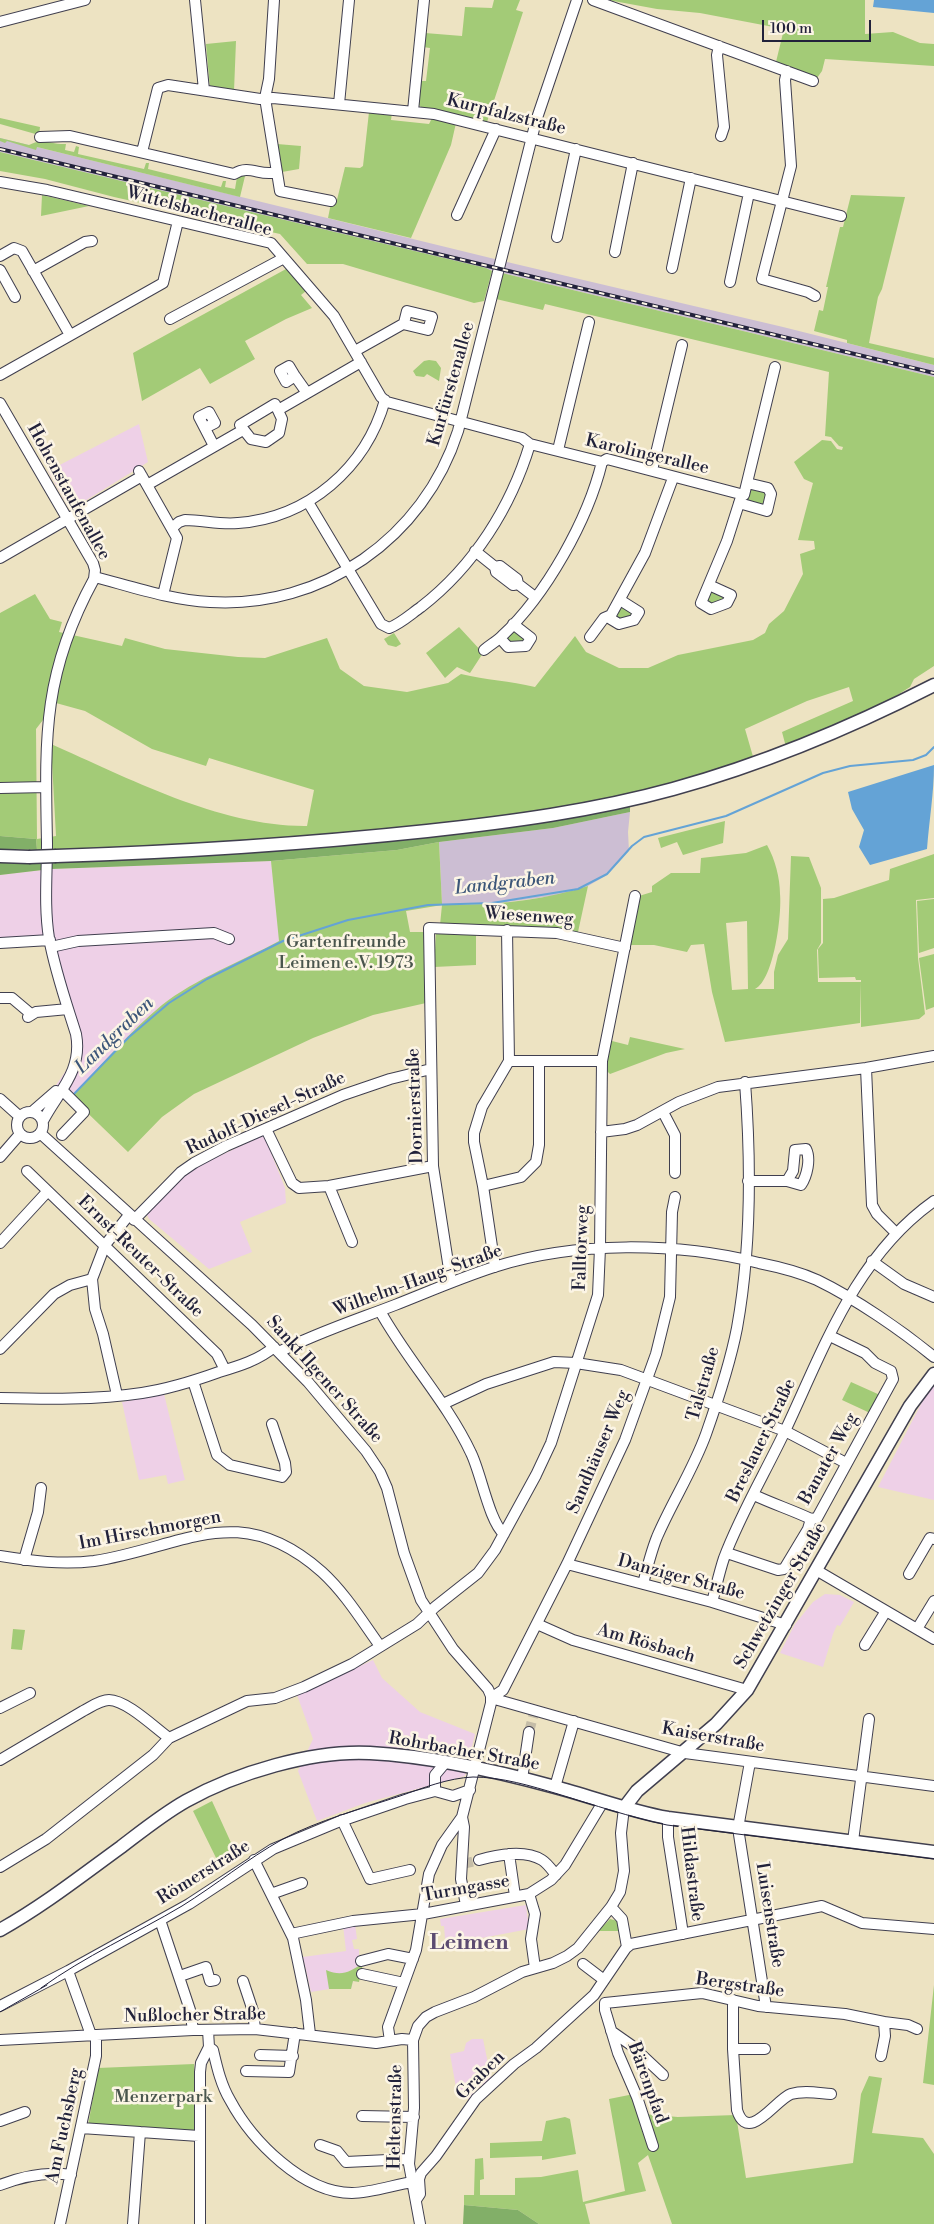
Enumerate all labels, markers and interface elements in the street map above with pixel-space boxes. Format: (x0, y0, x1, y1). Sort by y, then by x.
scale bar (764, 10, 873, 42)
text: 100 m (770, 19, 812, 38)
street label: Kurpfalzstraße (444, 90, 568, 140)
street label: Wittelsbacherallee (124, 182, 274, 242)
street label: Kurfürstenallee (424, 319, 480, 449)
street label: Hohenstaufenallee (21, 420, 115, 564)
street label: Karolingerallee (583, 430, 711, 480)
water label: Landgraben (454, 867, 556, 901)
street label: Wiesenweg (484, 903, 574, 931)
park label: Gartenfreunde Leimen e.V. 1973 (278, 932, 414, 974)
water label: Landgraben (71, 993, 159, 1079)
street label: Dornierstraße (403, 1048, 429, 1164)
street label: Rudolf-Diesel-Straße (183, 1068, 349, 1160)
street label: Ernst-Reuter-Straße (73, 1191, 207, 1323)
street label: Falltorweg (570, 1205, 594, 1291)
street label: Wilhelm-Haug-Straße (331, 1240, 505, 1322)
street label: Sankt Ilgener Straße (261, 1312, 387, 1448)
street label: Talstraße (683, 1344, 725, 1424)
street label: Breslauer Straße (723, 1375, 801, 1507)
street label: Sandhäuser Weg (563, 1387, 635, 1517)
street label: Banater Weg (795, 1409, 863, 1509)
street label: Im Hirschmorgen (77, 1507, 223, 1555)
street label: Schwetzinger Straße (730, 1519, 832, 1673)
street label: Danziger Straße (615, 1551, 747, 1605)
street label: Am Rösbach (594, 1620, 698, 1668)
street label: Kaiserstraße (660, 1718, 766, 1758)
street label: Rohrbacher Straße (387, 1728, 541, 1776)
street label: Hildastraße (674, 1825, 708, 1923)
street label: Römerstraße (154, 1836, 254, 1910)
street label: Luisenstraße (750, 1861, 788, 1969)
street label: Turmgasse (420, 1871, 512, 1907)
district label: Leimen (429, 1931, 509, 1957)
street label: Bergstraße (694, 1969, 786, 2003)
street label: Nußlocher Straße (124, 2004, 266, 2028)
street label: Bärenpfad (622, 2039, 672, 2127)
street label: Graben (452, 2047, 510, 2105)
street label: Heltenstraße (384, 2064, 408, 2170)
street label: Am Fuchsberg (42, 2066, 88, 2186)
park label: Menzerpark (114, 2087, 212, 2109)

